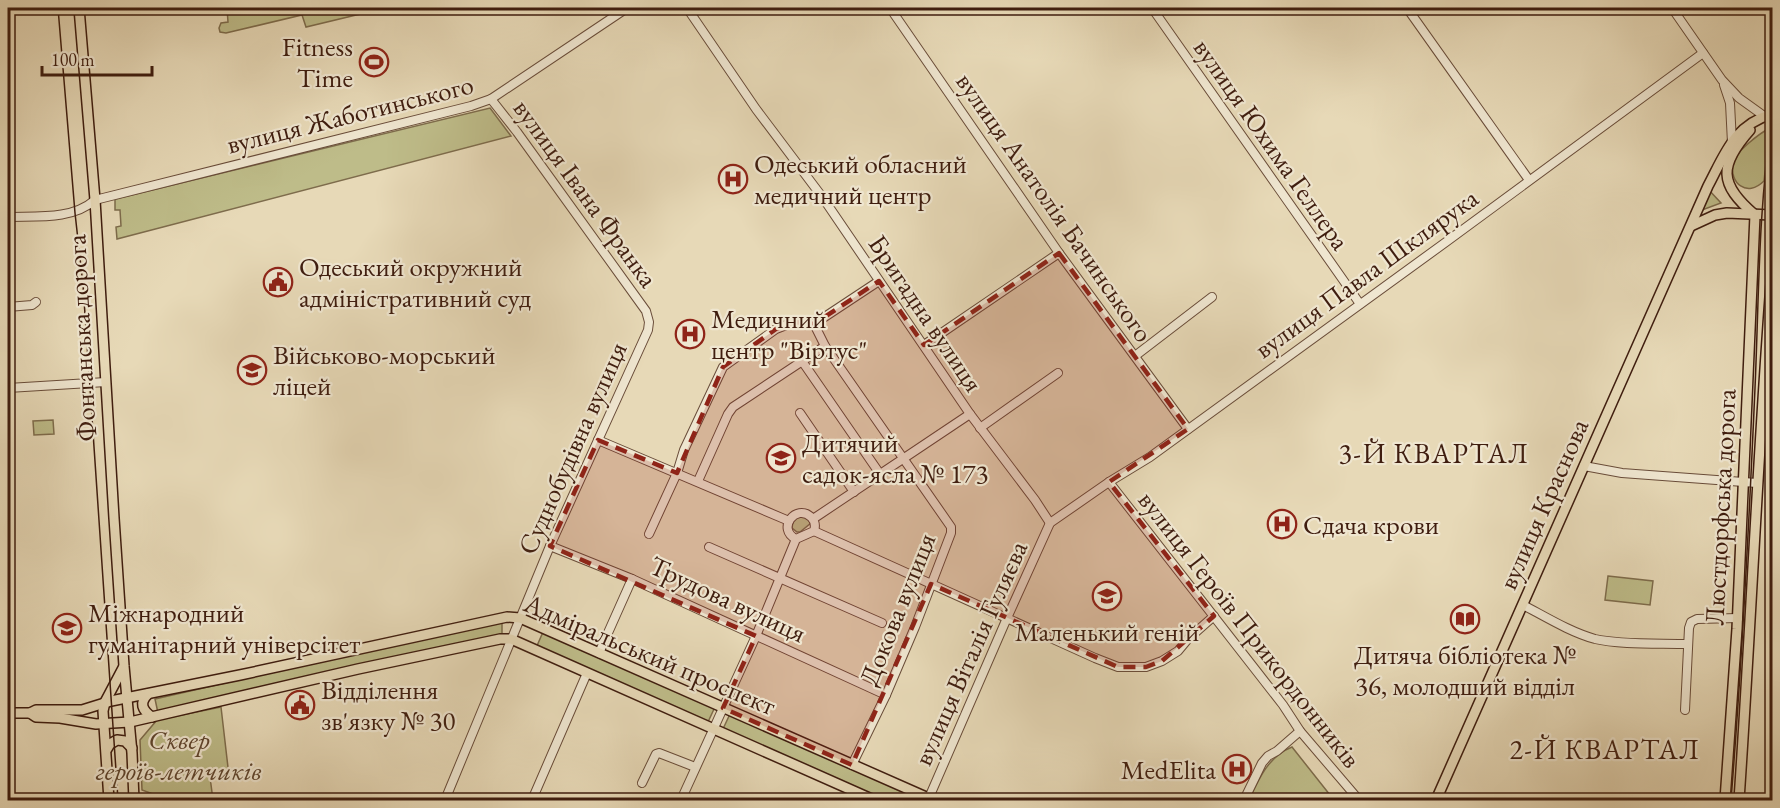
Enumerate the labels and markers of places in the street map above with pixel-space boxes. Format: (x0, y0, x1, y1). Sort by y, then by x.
place label: Fitness Time (282, 29, 353, 95)
sports icon: Fitness Time (358, 46, 390, 78)
place label: Одеський обласний медичний центр (754, 146, 967, 212)
hospital icon: Одеський обласний медичний центр (717, 163, 749, 195)
place label: Одеський окружний адміністративний суд (299, 249, 531, 315)
public building icon: Одеський окружний адміністративний суд (262, 266, 294, 298)
place label: Медичний центр "Віртус" (711, 301, 867, 367)
hospital icon: Медичний центр "Віртус" (674, 318, 706, 350)
place label: Військово-морський ліцей (273, 337, 496, 403)
school or university icon: Військово-морський ліцей (236, 354, 268, 386)
place label: Дитячий садок-ясла № 173 (802, 425, 989, 491)
school or university icon: Дитячий садок-ясла № 173 (765, 442, 797, 474)
place label: Сдача крови (1303, 507, 1439, 542)
hospital icon: Сдача крови (1266, 508, 1298, 540)
school or university icon: Маленький геній (1091, 580, 1123, 612)
place label: Міжнародний гуманітарний універсітет (88, 595, 360, 661)
library icon: Дитяча бібліотека № 36, молодший відділ (1449, 603, 1481, 635)
school or university icon: Міжнародний гуманітарний універсітет (51, 612, 83, 644)
place label: Маленький геній (1015, 614, 1199, 649)
place label: Дитяча бібліотека № 36, молодший відділ (1354, 637, 1576, 703)
place label: Відділення зв'язку № 30 (321, 672, 455, 738)
public building icon: Відділення зв'язку № 30 (284, 689, 316, 721)
place label: MedElita (1121, 752, 1216, 787)
hospital icon: MedElita (1221, 753, 1253, 785)

